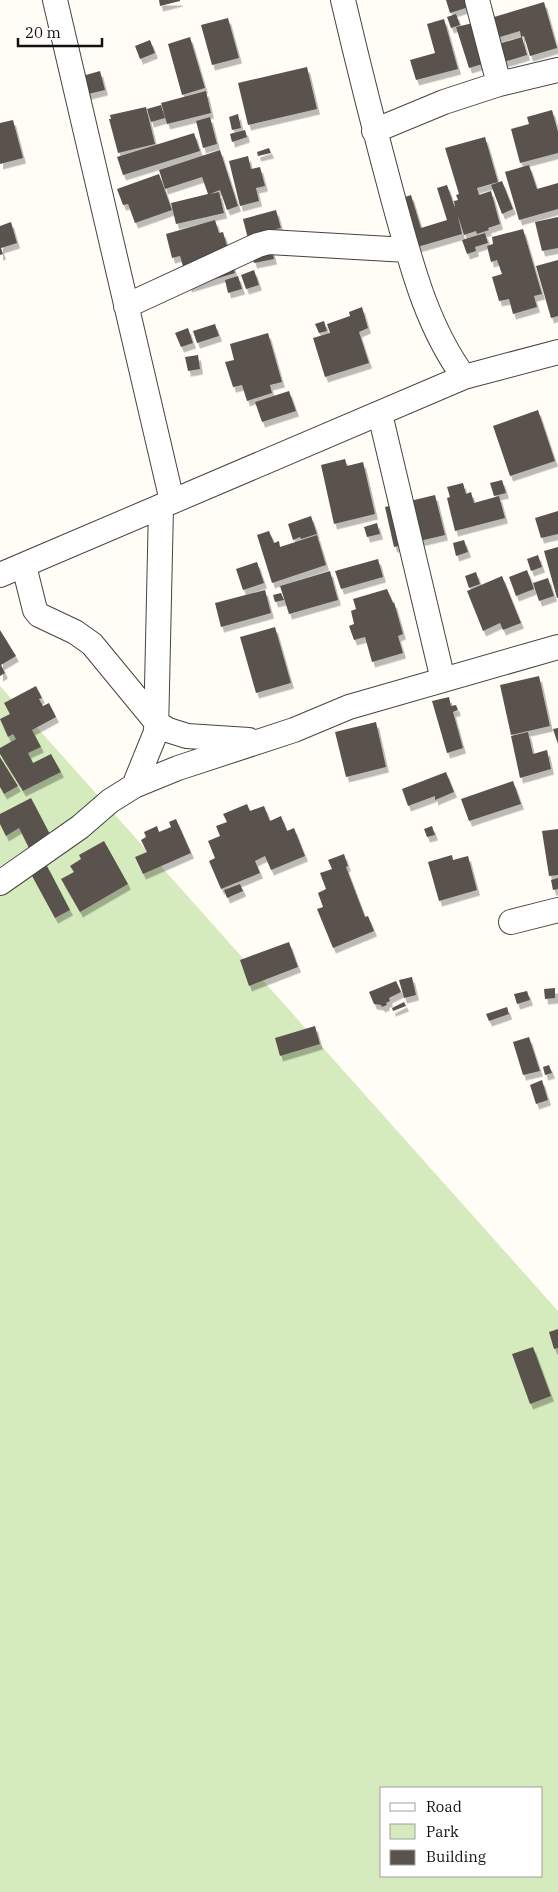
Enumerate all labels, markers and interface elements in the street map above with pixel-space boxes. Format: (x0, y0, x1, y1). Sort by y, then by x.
scale bar (18, 15, 101, 47)
text: 20 m (25, 23, 61, 42)
legend (380, 1787, 543, 1877)
text: Road (426, 1797, 462, 1816)
text: Park (426, 1822, 459, 1841)
text: Building (426, 1847, 486, 1866)

